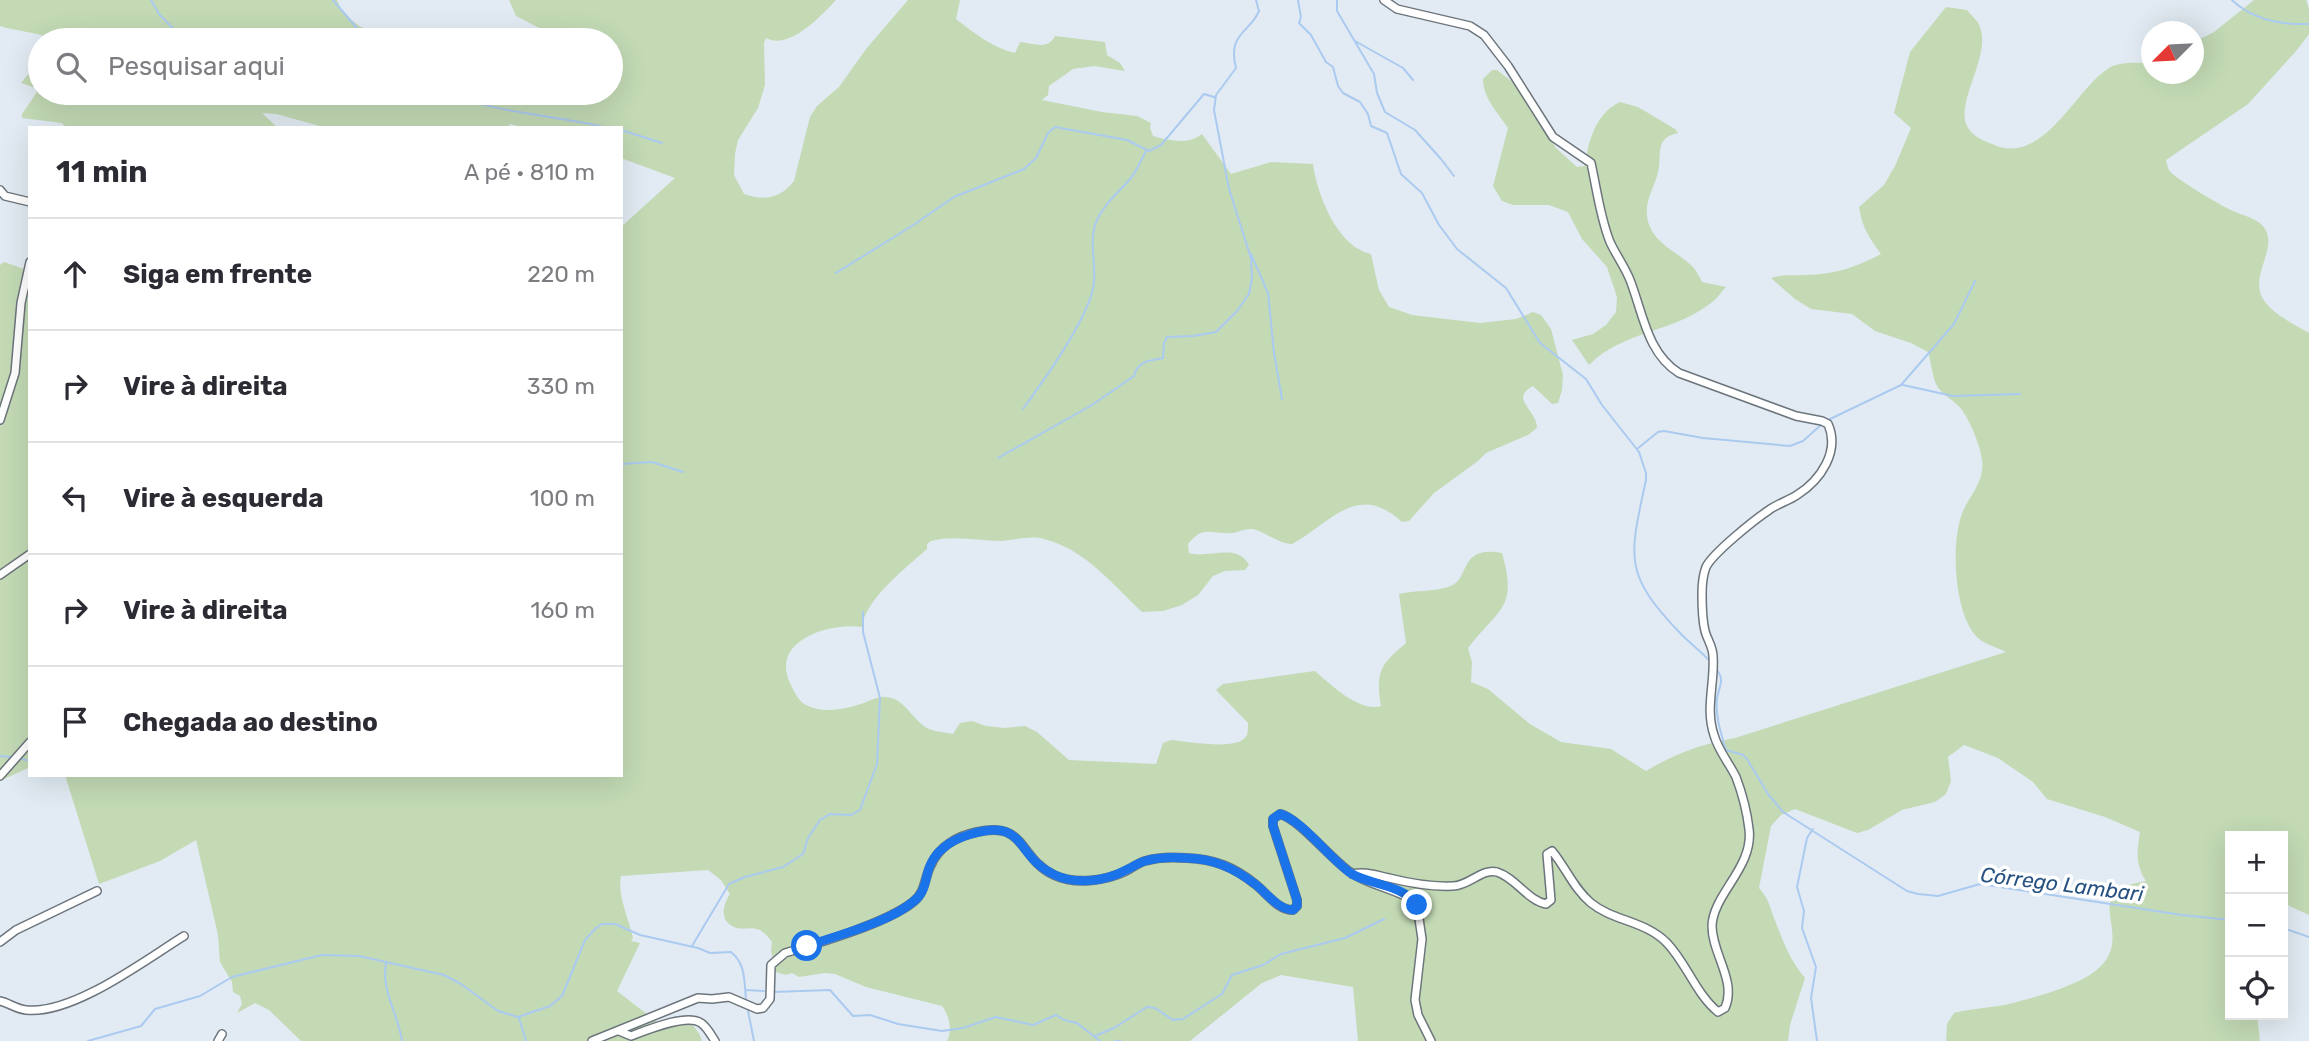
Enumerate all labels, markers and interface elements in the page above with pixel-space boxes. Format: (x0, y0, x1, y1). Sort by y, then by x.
north arrow (2141, 21, 2204, 84)
search box (28, 28, 623, 105)
icon: search (52, 48, 90, 86)
text: Pesquisar aqui (108, 51, 285, 82)
text: 11 min (56, 154, 148, 190)
text: A pé · 810 m (464, 158, 595, 186)
icon: ahead (56, 255, 94, 293)
text: Siga em frente (123, 259, 312, 290)
text: 220 m (527, 260, 595, 288)
icon: right (56, 367, 94, 405)
text: Vire à direita (123, 371, 288, 402)
text: 330 m (527, 372, 595, 400)
icon: left (56, 479, 94, 517)
text: Vire à esquerda (123, 483, 324, 514)
text: 100 m (530, 484, 595, 512)
icon: right (56, 591, 94, 629)
text: Vire à direita (123, 595, 288, 626)
text: 160 m (531, 596, 595, 624)
icon: arrive (56, 703, 94, 741)
text: Chegada ao destino (123, 707, 378, 738)
map controls (2225, 831, 2288, 1020)
button: + (2225, 831, 2288, 894)
water label: Córrego Lambari (1979, 862, 2146, 907)
route end (1401, 889, 1432, 920)
button: − (2225, 894, 2288, 957)
route start (791, 930, 822, 961)
button: locate (2225, 957, 2288, 1020)

